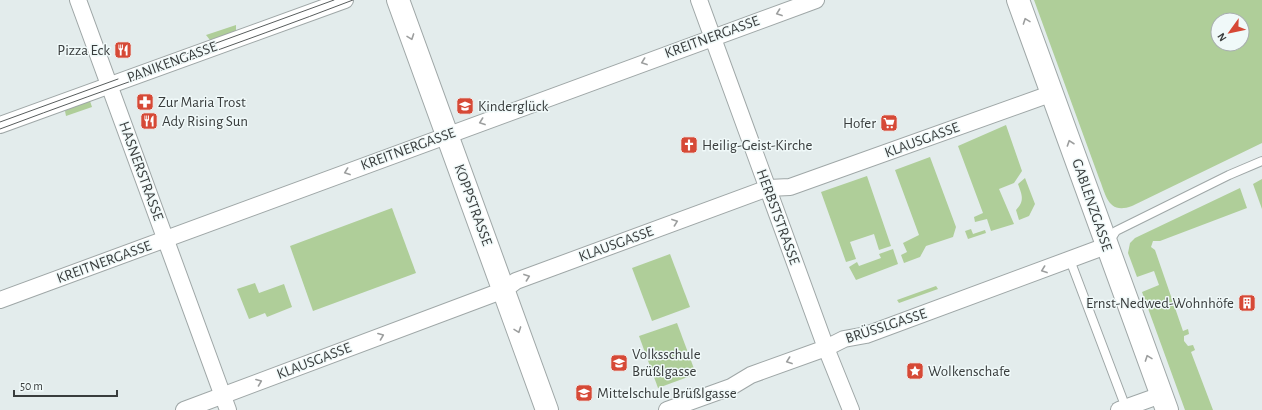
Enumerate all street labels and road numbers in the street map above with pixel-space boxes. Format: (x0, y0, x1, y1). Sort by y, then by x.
street label: KREITNERGASSE (663, 13, 761, 61)
street label: PANIKENGASSE (125, 39, 219, 85)
street label: HASNERSTRASSE (116, 119, 166, 223)
street label: KLAUSGASSE (883, 120, 961, 160)
street label: KREITNERGASSE (359, 125, 457, 173)
street label: GABLENZGASSE (1069, 157, 1115, 253)
street label: KOPPSTRASSE (451, 162, 495, 248)
street label: HERBSTSTRASSE (754, 167, 802, 267)
street label: KLAUSGASSE (577, 224, 655, 264)
street label: KREITNERGASSE (55, 238, 153, 286)
street label: BRÜSSLGASSE (843, 304, 928, 346)
street label: KLAUSGASSE (275, 340, 353, 382)

